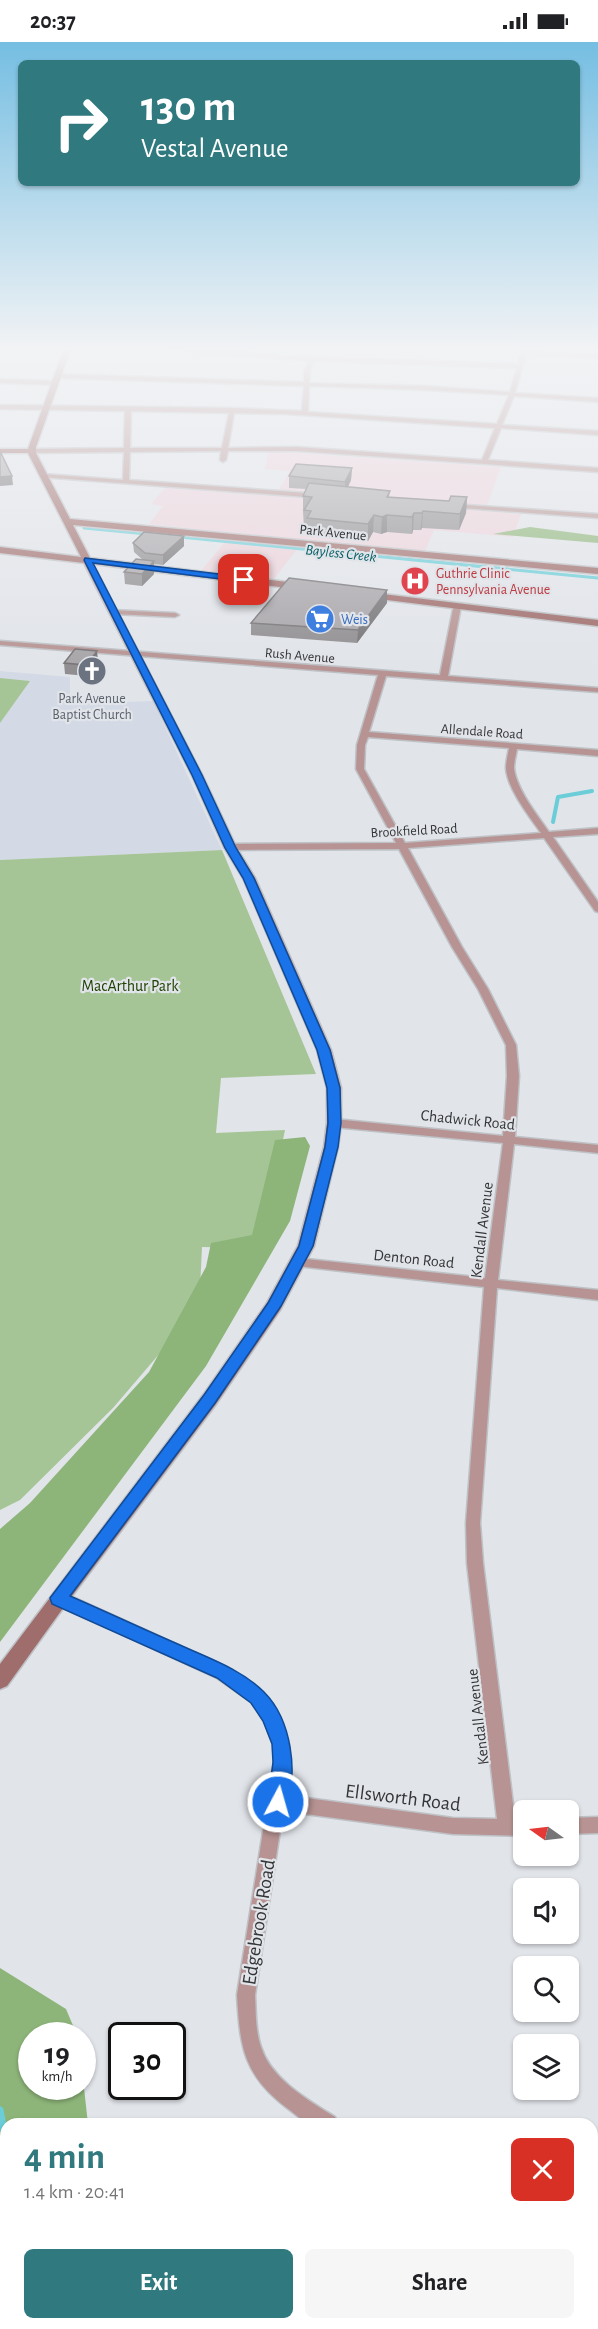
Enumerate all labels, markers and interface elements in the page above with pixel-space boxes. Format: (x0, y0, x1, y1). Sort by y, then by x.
text: 20:37 (30, 10, 76, 32)
icon: right (42, 84, 120, 162)
text: 130 m (141, 86, 236, 128)
text: Vestal Avenue (141, 135, 288, 162)
street label: Park Avenue (299, 523, 367, 543)
water label: Bayless Creek (305, 542, 377, 565)
pin (218, 554, 269, 605)
icon: arrive (227, 563, 260, 596)
hospital icon: Guthrie Clinic Pennsylvania Avenue (399, 565, 431, 597)
place label: Guthrie Clinic Pennsylvania Avenue (436, 567, 550, 597)
supermarket icon: Weis (304, 603, 336, 635)
place label: Weis (341, 613, 368, 627)
street label: Rush Avenue (264, 646, 335, 666)
church icon: Park Avenue Baptist Church (76, 655, 108, 687)
place label: Park Avenue Baptist Church (52, 692, 132, 722)
street label: Allendale Road (440, 722, 524, 742)
street label: Brookfield Road (370, 822, 458, 840)
park label: MacArthur Park (81, 978, 179, 994)
street label: Chadwick Road (420, 1107, 516, 1133)
street label: Kendall Avenue (468, 1181, 496, 1279)
street label: Denton Road (373, 1247, 455, 1271)
street label: Kendall Avenue (464, 1668, 492, 1766)
position arrow (246, 1770, 310, 1834)
street label: Ellsworth Road (344, 1781, 462, 1815)
north arrow (513, 1800, 579, 1866)
map controls (513, 1800, 579, 2100)
street label: Edgebrook Road (239, 1858, 279, 1986)
button: sound (513, 1878, 579, 1944)
button: search (513, 1956, 579, 2022)
speed limit sign: 30 (108, 2022, 186, 2100)
button: layers (513, 2034, 579, 2100)
text: 19 (44, 2039, 70, 2069)
text: km/h (42, 2069, 72, 2084)
button: close (511, 2138, 574, 2201)
text: 4 min (24, 2139, 105, 2175)
text: 1.4 km · 20:41 (24, 2182, 125, 2202)
button: Exit (24, 2249, 293, 2318)
button: Share (305, 2249, 574, 2318)

